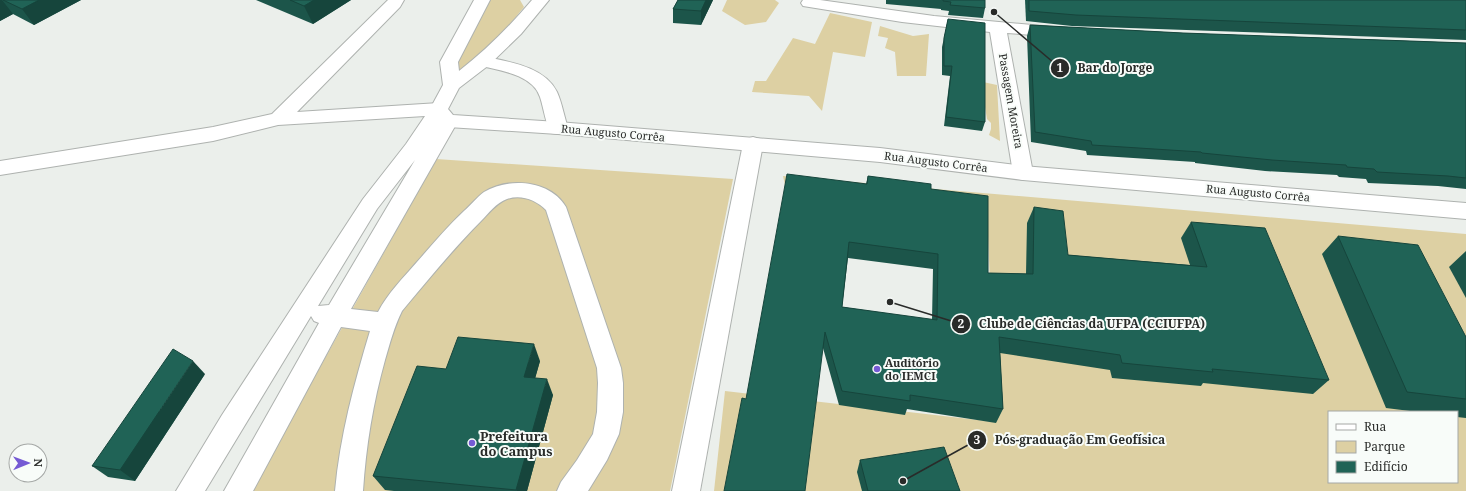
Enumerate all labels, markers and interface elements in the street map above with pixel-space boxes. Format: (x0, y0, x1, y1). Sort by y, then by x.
street label: Passagem Moreira (996, 52, 1027, 150)
callout: Bar do Jorge (1050, 56, 1161, 80)
text: 1 (1057, 59, 1064, 76)
text: Bar do Jorge (1078, 59, 1153, 76)
street label: Rua Augusto Corrêa (560, 120, 666, 145)
street label: Rua Augusto Corrêa (883, 148, 989, 175)
street label: Rua Augusto Corrêa (1205, 180, 1311, 205)
callout: Clube de Ciências da UFPA (CCIUFPA) (951, 312, 1213, 336)
text: 2 (958, 315, 965, 332)
text: Clube de Ciências da UFPA (CCIUFPA) (979, 315, 1205, 332)
place label: Auditório do IEMCI (885, 355, 939, 383)
marker: Auditório do IEMCI (872, 364, 882, 374)
legend (1328, 411, 1458, 483)
text: Rua (1364, 418, 1386, 435)
place label: Prefeitura do Campus (480, 427, 552, 460)
callout: Pós-graduação Em Geofísica (967, 428, 1173, 452)
text: 3 (974, 431, 981, 448)
text: Pós-graduação Em Geofísica (995, 431, 1165, 448)
marker: Prefeitura do Campus (467, 438, 477, 448)
text: Parque (1364, 438, 1405, 455)
north arrow (8, 443, 48, 483)
text: N (31, 458, 46, 468)
text: Edifício (1364, 458, 1408, 475)

